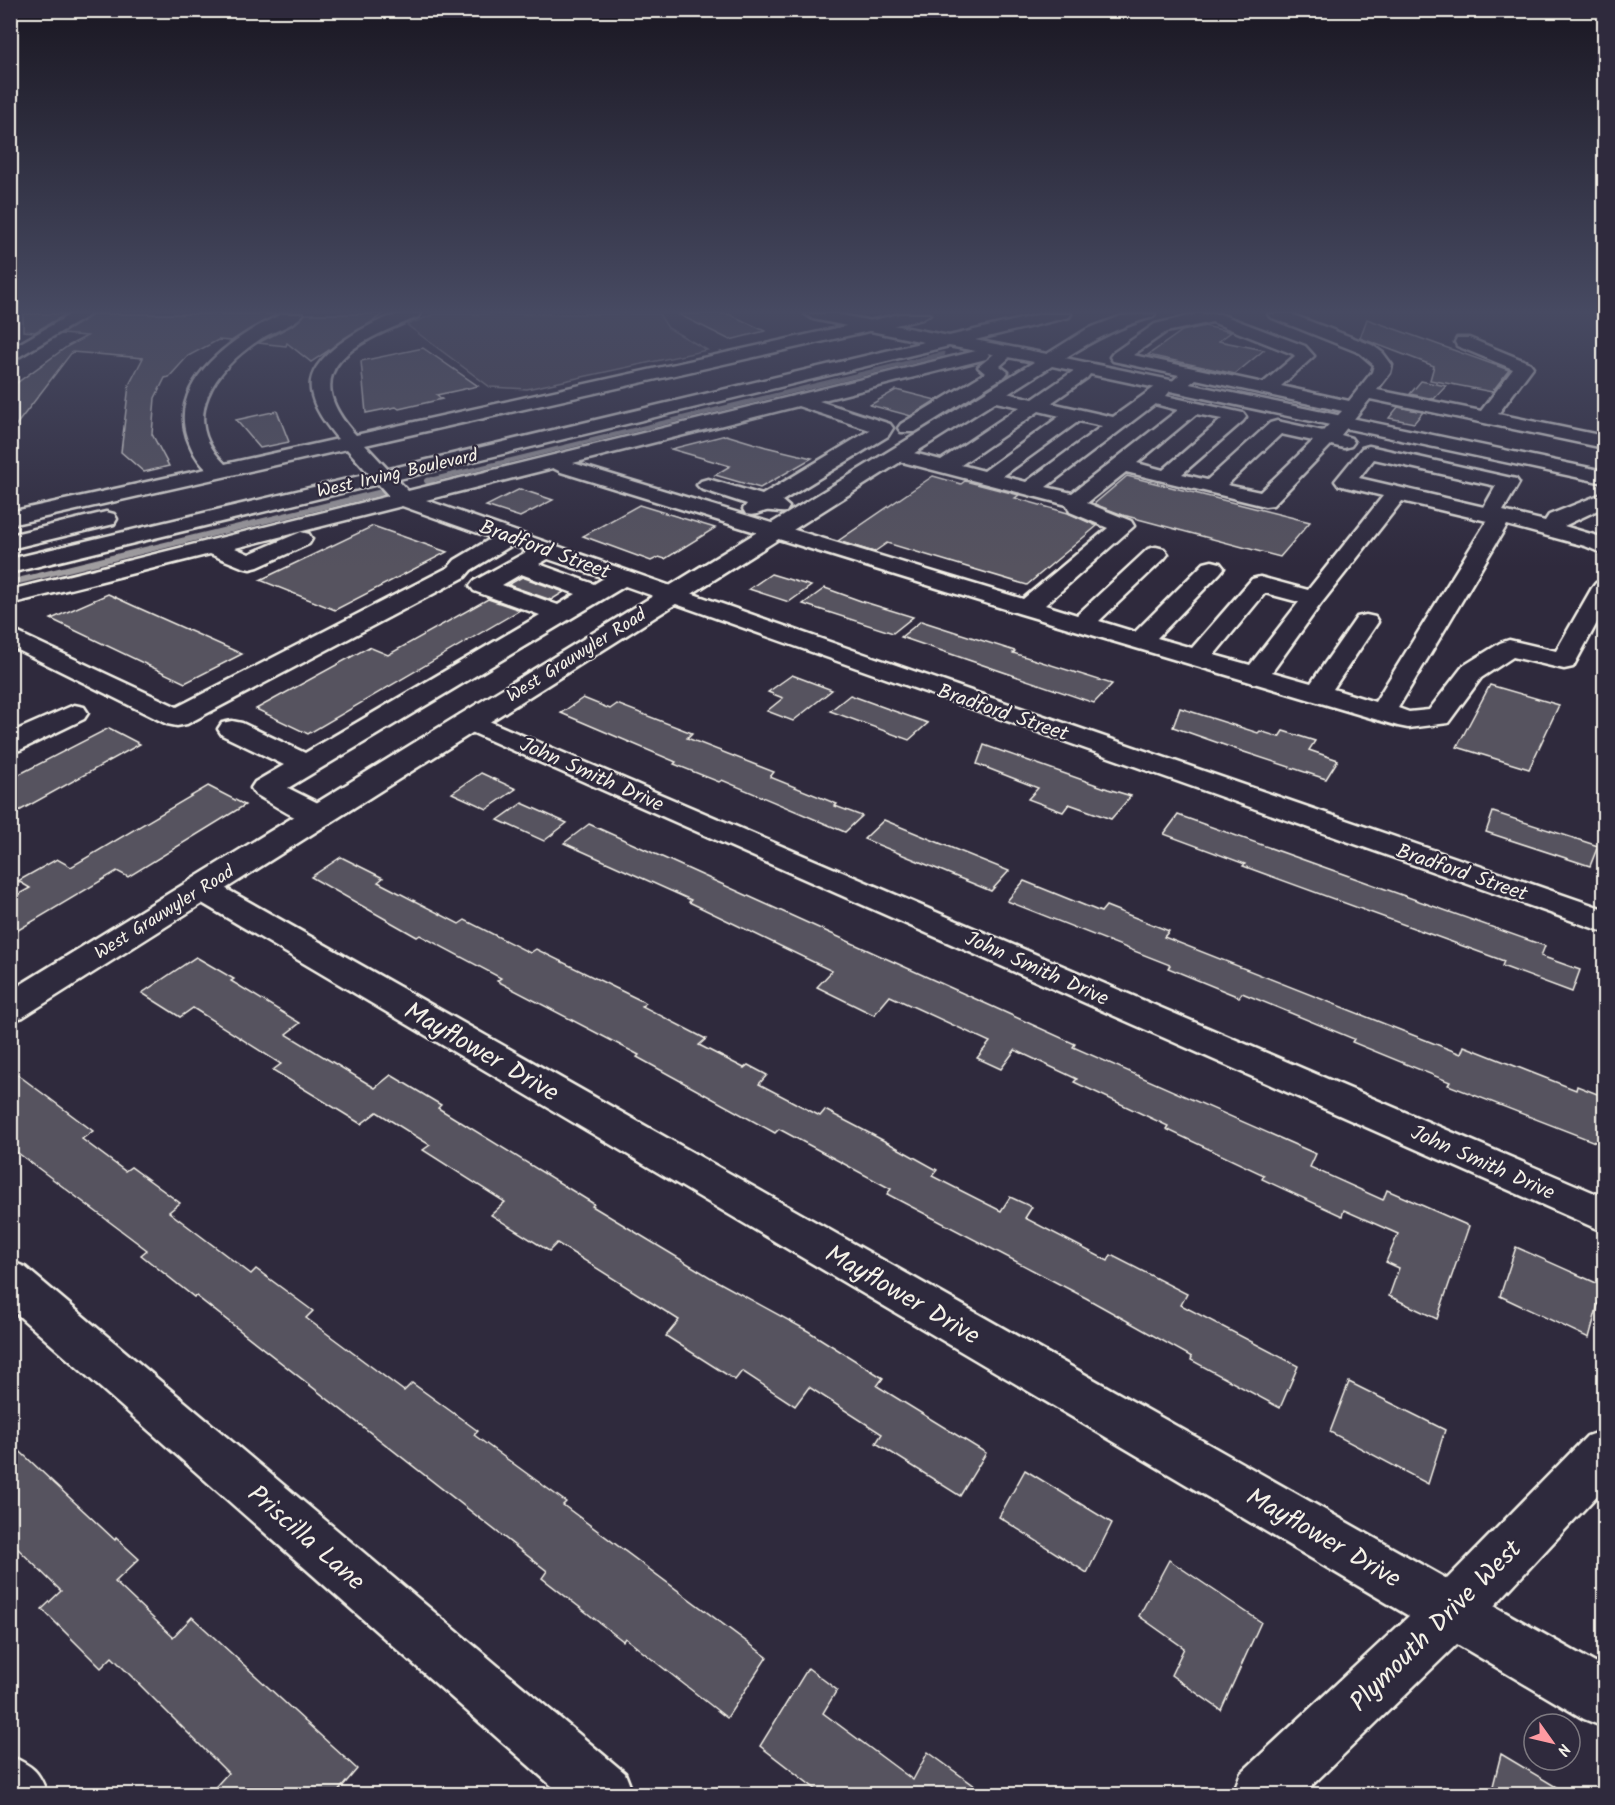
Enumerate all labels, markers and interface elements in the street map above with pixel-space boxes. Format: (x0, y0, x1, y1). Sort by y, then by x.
street label: West Irving Boulevard (314, 442, 482, 507)
street label: Bradford Street (474, 511, 615, 590)
street label: West Grauwyler Road (501, 601, 653, 711)
street label: Bradford Street (932, 675, 1074, 752)
street label: John Smith Drive (514, 729, 669, 822)
street label: Bradford Street (1391, 835, 1533, 912)
street label: West Grauwyler Road (89, 858, 241, 968)
street label: John Smith Drive (959, 923, 1114, 1016)
street label: Mayflower Drive (395, 991, 567, 1114)
street label: John Smith Drive (1405, 1117, 1560, 1210)
street label: Mayflower Drive (816, 1234, 988, 1357)
street label: Priscilla Lane (237, 1475, 374, 1602)
street label: Mayflower Drive (1237, 1477, 1409, 1600)
street label: Plymouth Drive West (1340, 1530, 1533, 1723)
north arrow (1522, 1712, 1582, 1772)
text: N (1550, 1738, 1576, 1761)

